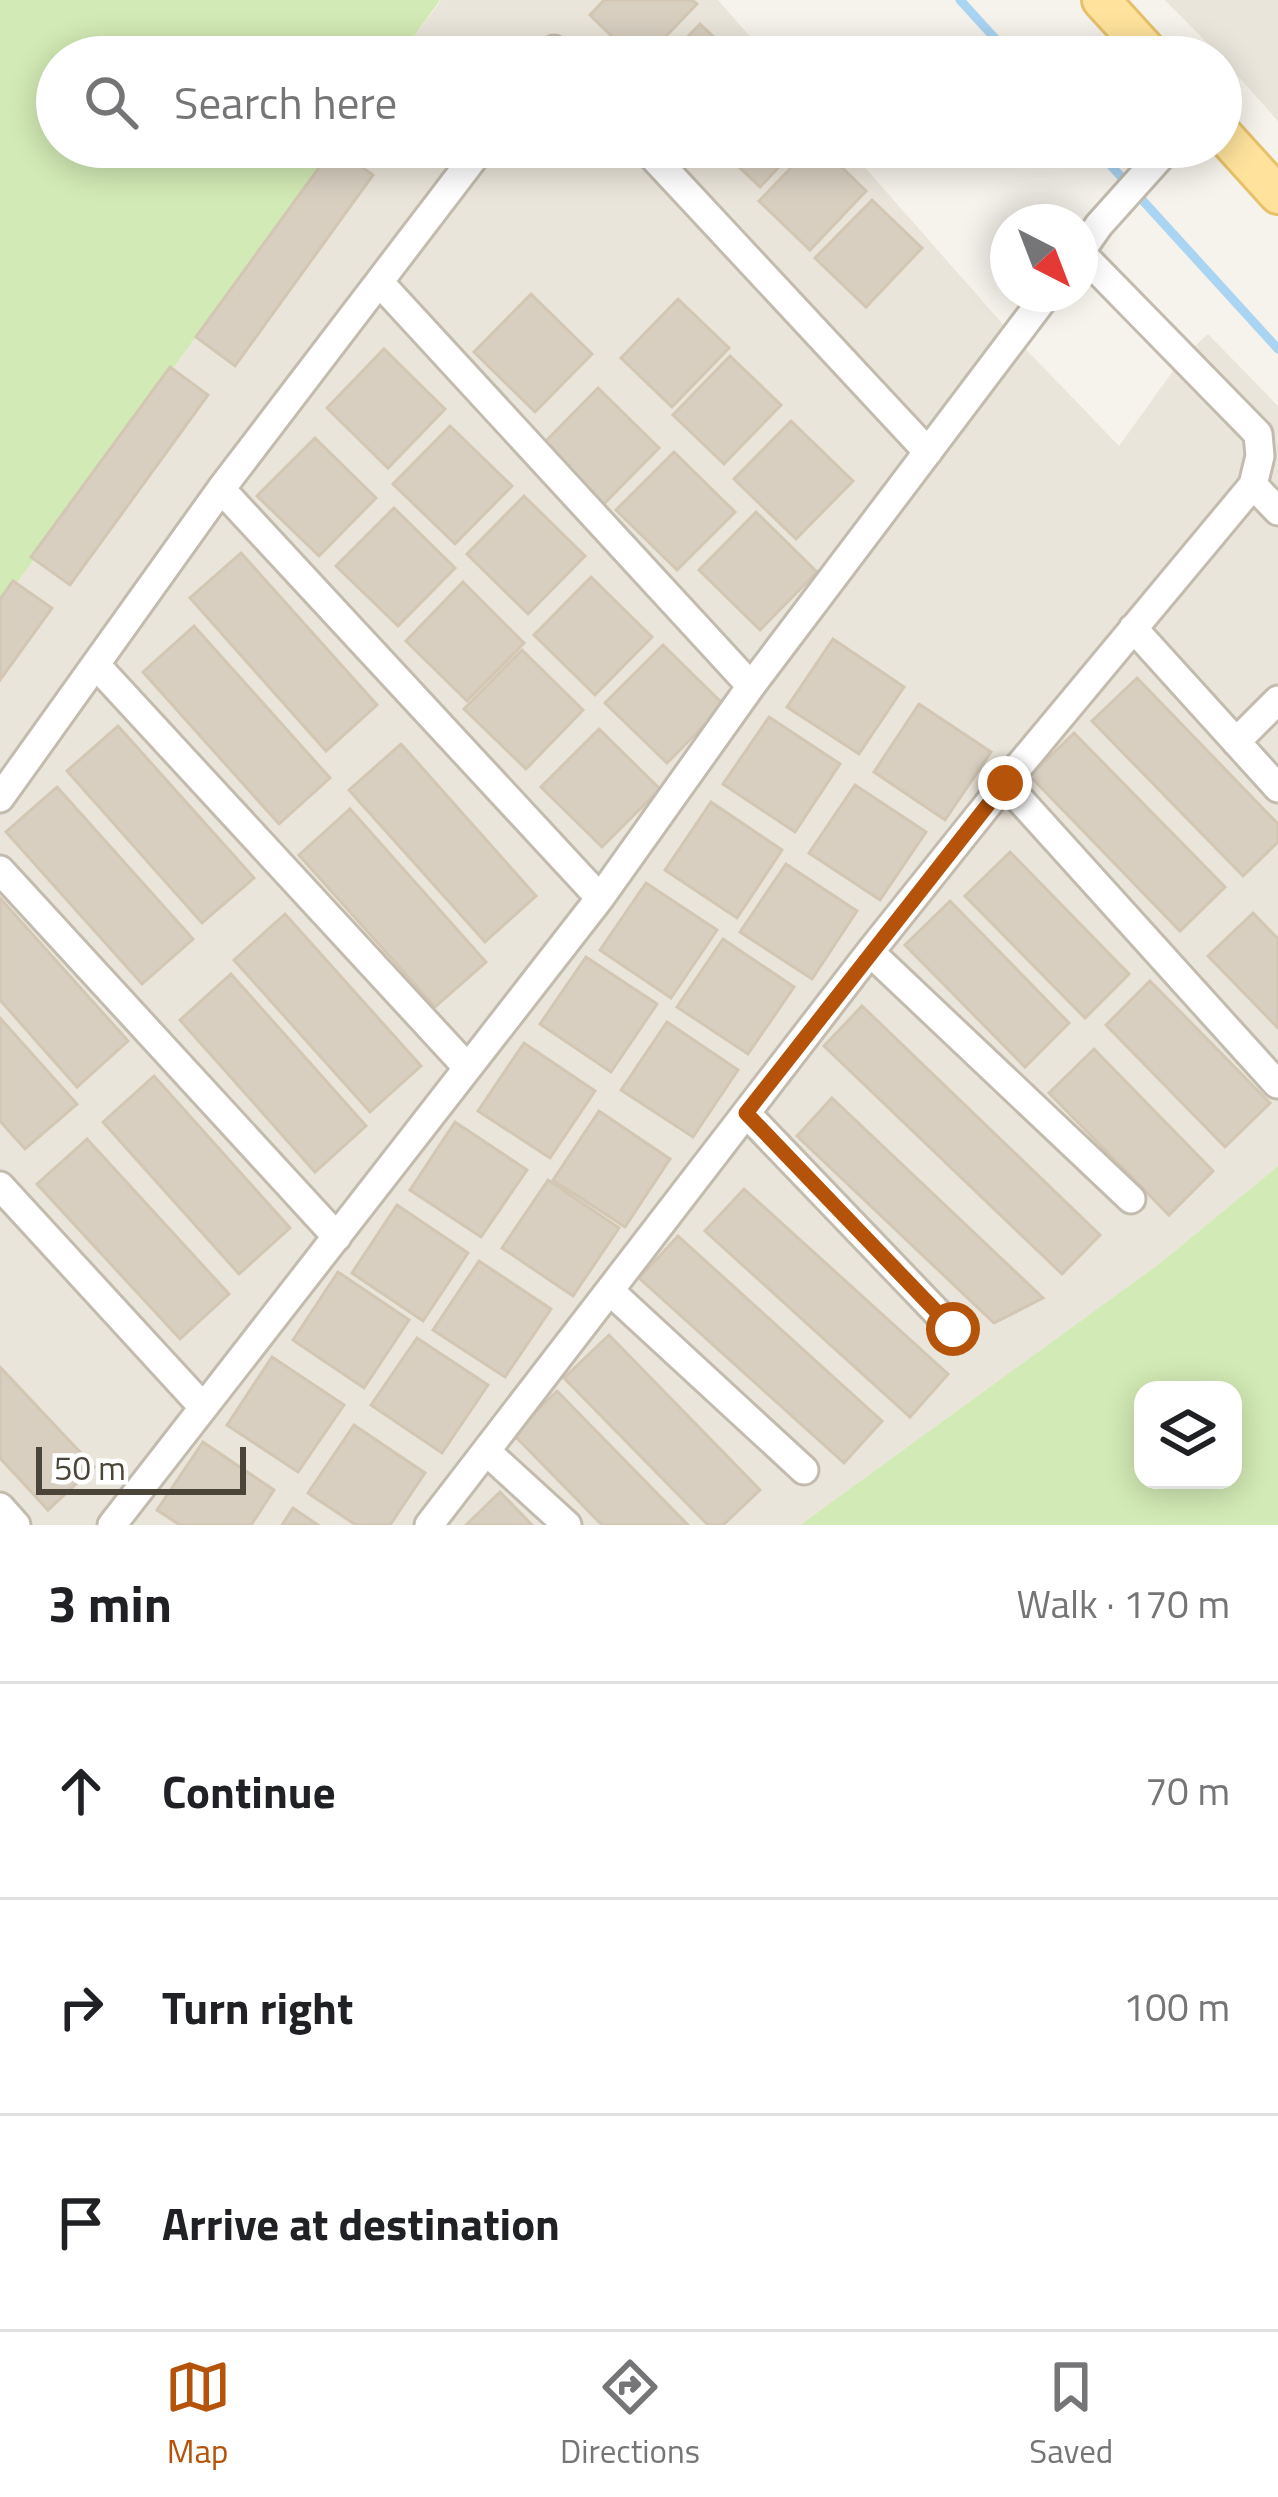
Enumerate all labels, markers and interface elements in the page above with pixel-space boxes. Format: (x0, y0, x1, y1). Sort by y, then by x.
search box (36, 36, 1242, 168)
text: Search here (174, 68, 397, 136)
icon: search (78, 69, 144, 135)
north arrow (990, 204, 1098, 312)
route end (978, 756, 1032, 810)
route start (926, 1302, 980, 1356)
map controls (1134, 1381, 1242, 1489)
button: layers (1134, 1381, 1242, 1489)
scale bar (36, 1441, 246, 1494)
text: 50 m (54, 1443, 126, 1493)
text: 3 min (48, 1564, 172, 1642)
text: Walk · 170 m (1016, 1574, 1230, 1633)
text: Continue (162, 1757, 336, 1825)
icon: ahead (48, 1758, 114, 1824)
text: 70 m (1145, 1761, 1230, 1820)
text: Turn right (162, 1973, 353, 2041)
icon: right (48, 1974, 114, 2040)
text: 100 m (1123, 1977, 1230, 2036)
text: Arrive at destination (162, 2189, 560, 2257)
icon: arrive (48, 2190, 114, 2256)
tab: Map (165, 2354, 231, 2476)
tab: Directions (560, 2354, 700, 2476)
tab: Saved (1029, 2354, 1113, 2476)

